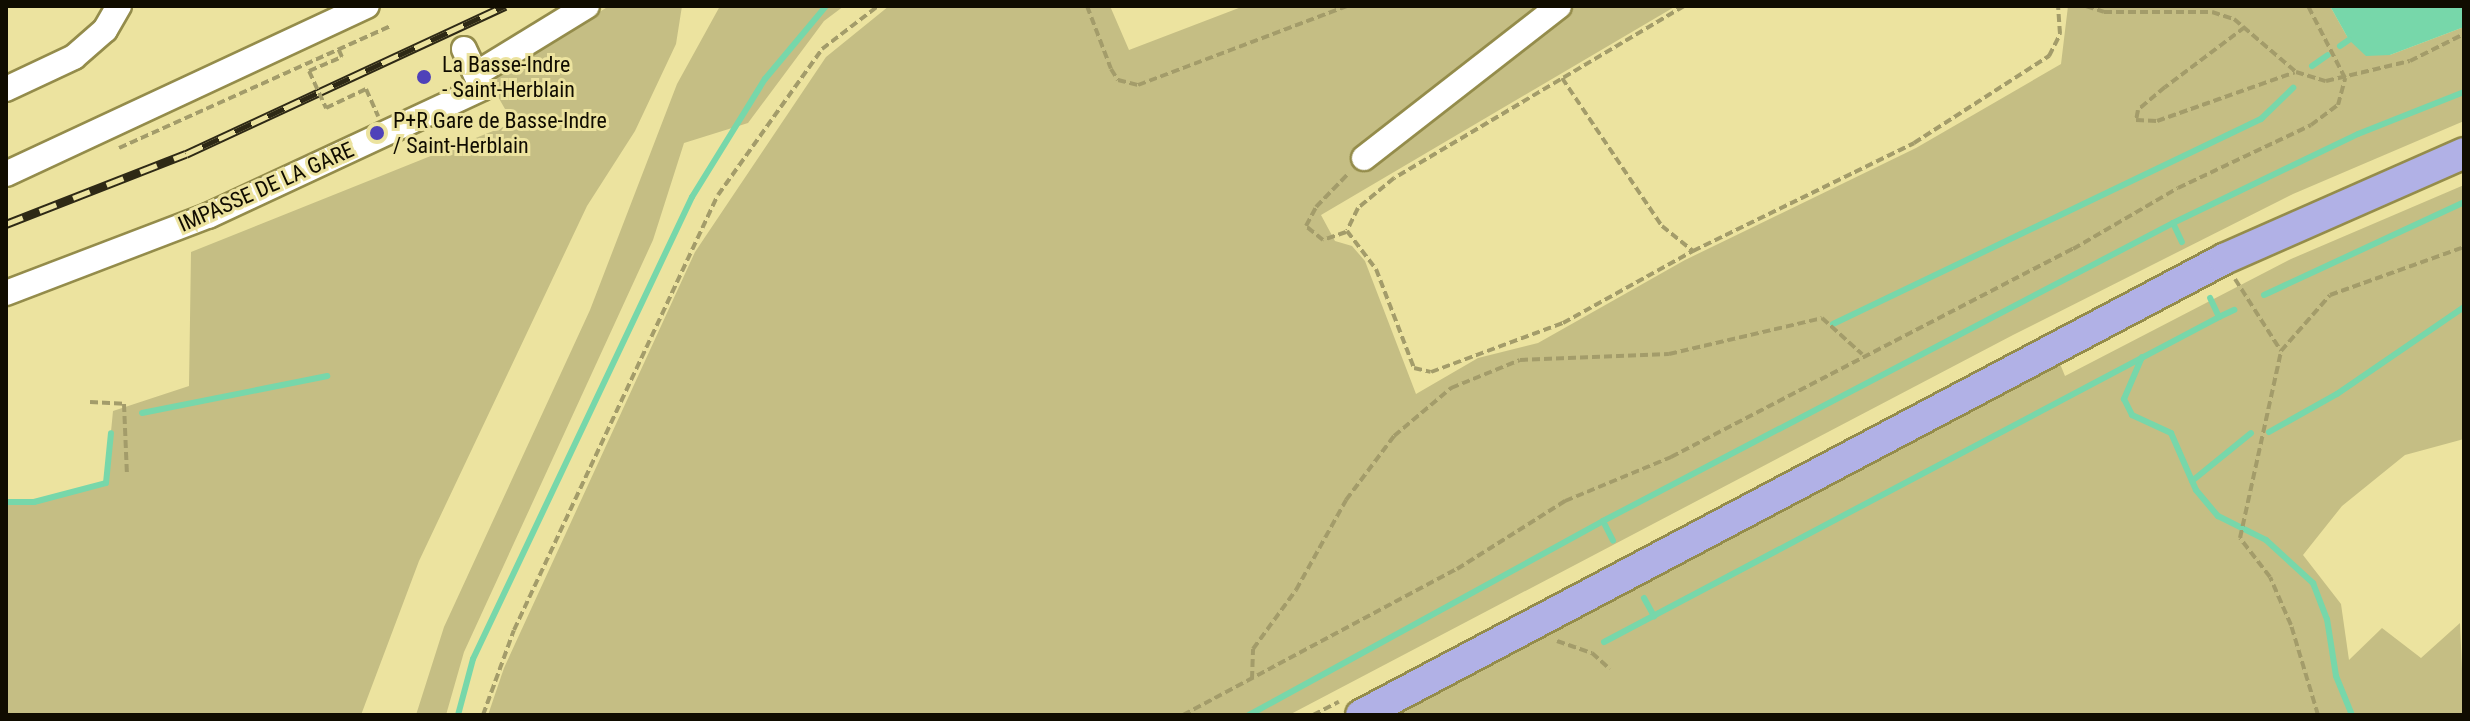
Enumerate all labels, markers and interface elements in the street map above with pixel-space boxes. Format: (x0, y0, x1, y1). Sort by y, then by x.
place label: La Basse-Indre - Saint-Herblain (442, 51, 575, 102)
marker: La Basse-Indre - Saint-Herblain (413, 66, 435, 88)
place label: P+R Gare de Basse-Indre / Saint-Herblain (393, 107, 607, 158)
marker: P+R Gare de Basse-Indre / Saint-Herblain (368, 124, 386, 142)
street label: IMPASSE DE LA GARE (174, 136, 358, 238)

